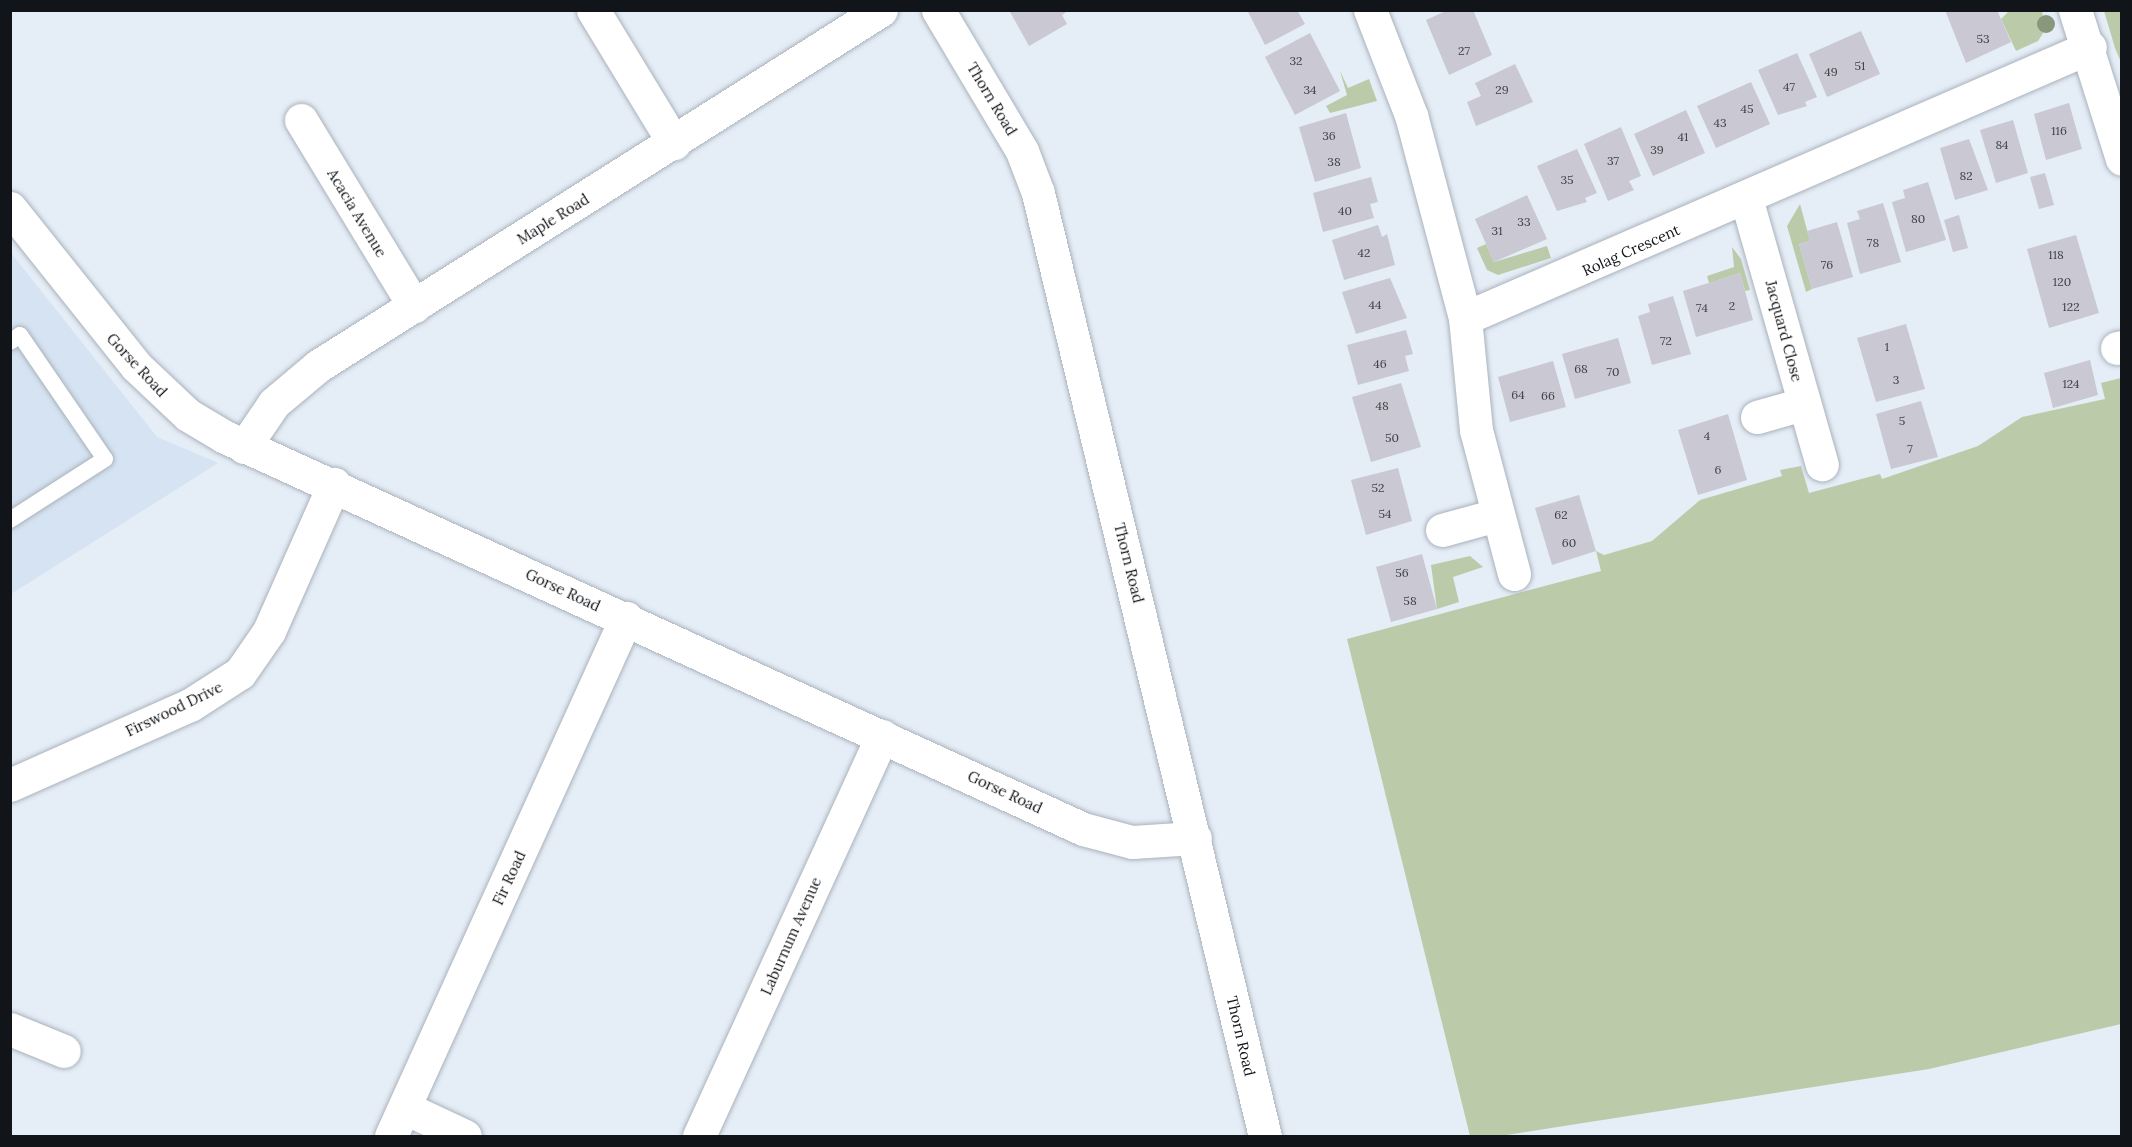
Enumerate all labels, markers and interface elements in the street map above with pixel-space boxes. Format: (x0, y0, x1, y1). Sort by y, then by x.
house number: 53 (1976, 32, 1990, 46)
house number: 27 (1458, 44, 1470, 58)
house number: 32 (1289, 54, 1303, 68)
street label: Thorn Road (963, 59, 1021, 139)
house number: 51 (1855, 59, 1865, 73)
house number: 49 (1824, 65, 1838, 79)
house number: 47 (1783, 80, 1795, 94)
house number: 34 (1303, 83, 1317, 97)
house number: 29 (1495, 83, 1509, 97)
house number: 45 (1740, 102, 1754, 116)
house number: 43 (1713, 116, 1727, 130)
house number: 116 (2051, 124, 2067, 138)
house number: 36 (1322, 129, 1336, 143)
house number: 41 (1678, 130, 1688, 144)
house number: 84 (1995, 138, 2009, 152)
house number: 39 (1650, 143, 1664, 157)
house number: 37 (1607, 154, 1619, 168)
house number: 38 (1327, 155, 1341, 169)
street label: Acacia Avenue (324, 166, 390, 260)
house number: 82 (1959, 169, 1973, 183)
house number: 35 (1560, 173, 1574, 187)
street label: Maple Road (514, 190, 592, 248)
house number: 40 (1338, 204, 1352, 218)
house number: 80 (1911, 212, 1925, 226)
house number: 33 (1517, 215, 1531, 229)
street label: Rolag Crescent (1579, 220, 1683, 280)
house number: 31 (1491, 224, 1503, 238)
house number: 78 (1867, 236, 1879, 250)
house number: 42 (1358, 246, 1370, 260)
house number: 118 (2048, 248, 2064, 262)
house number: 76 (1821, 258, 1833, 272)
house number: 120 (2053, 275, 2071, 289)
street label: Jacquard Close (1762, 278, 1806, 384)
house number: 44 (1368, 298, 1382, 312)
house number: 2 (1729, 299, 1735, 313)
house number: 122 (2062, 300, 2080, 314)
house number: 74 (1696, 301, 1708, 315)
street label: Gorse Road (103, 329, 171, 401)
house number: 72 (1660, 334, 1672, 348)
house number: 1 (1885, 340, 1889, 354)
house number: 46 (1373, 357, 1387, 371)
house number: 68 (1574, 362, 1588, 376)
house number: 70 (1607, 365, 1619, 379)
house number: 3 (1893, 373, 1899, 387)
house number: 124 (2062, 377, 2080, 391)
house number: 64 (1511, 388, 1525, 402)
house number: 66 (1541, 389, 1555, 403)
house number: 48 (1375, 399, 1389, 413)
house number: 5 (1899, 414, 1905, 428)
house number: 4 (1704, 429, 1710, 443)
house number: 50 (1385, 431, 1399, 445)
house number: 7 (1907, 442, 1913, 456)
house number: 6 (1715, 463, 1721, 477)
house number: 52 (1372, 481, 1384, 495)
house number: 54 (1378, 507, 1392, 521)
house number: 62 (1554, 508, 1568, 522)
street label: Thorn Road (1110, 521, 1148, 605)
house number: 60 (1562, 536, 1576, 550)
street label: Gorse Road (523, 565, 603, 615)
house number: 56 (1395, 566, 1409, 580)
house number: 58 (1403, 594, 1417, 608)
street label: Firswood Drive (123, 678, 225, 740)
street label: Gorse Road (965, 767, 1045, 817)
street label: Fir Road (489, 848, 529, 908)
street label: Laburnum Avenue (757, 874, 825, 998)
street label: Thorn Road (1223, 994, 1259, 1078)

